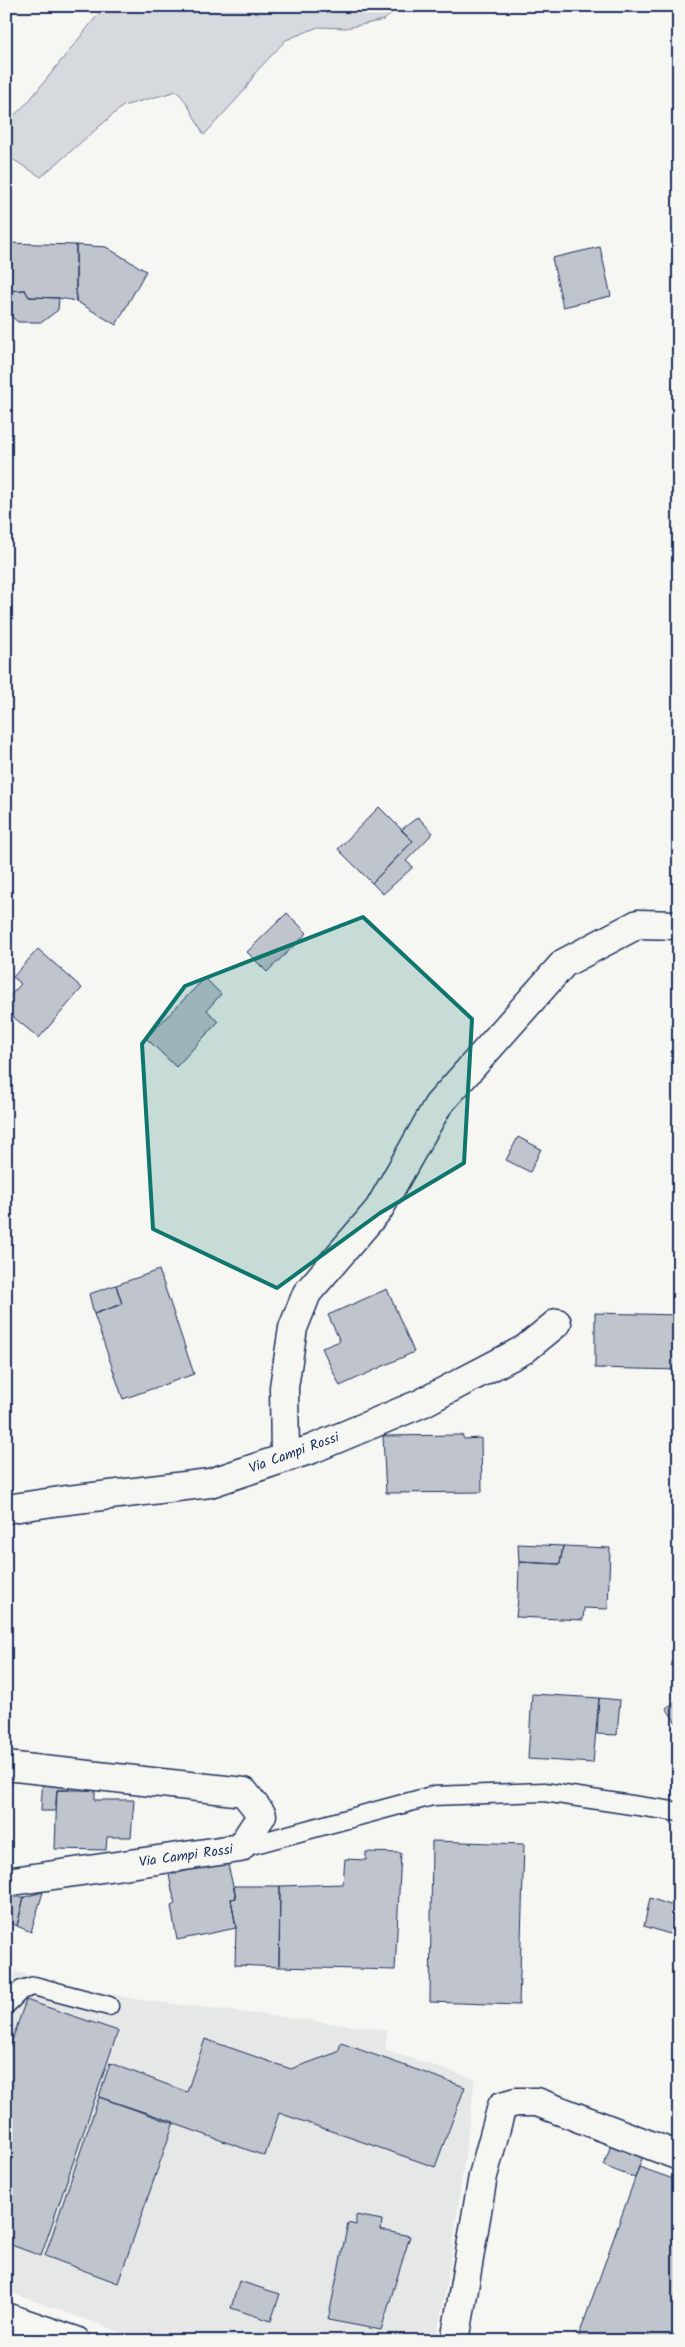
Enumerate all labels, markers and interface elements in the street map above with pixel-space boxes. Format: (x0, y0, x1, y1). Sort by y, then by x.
street label: Via Campi Rossi (246, 1426, 343, 1479)
street label: Via Campi Rossi (138, 1838, 235, 1873)

